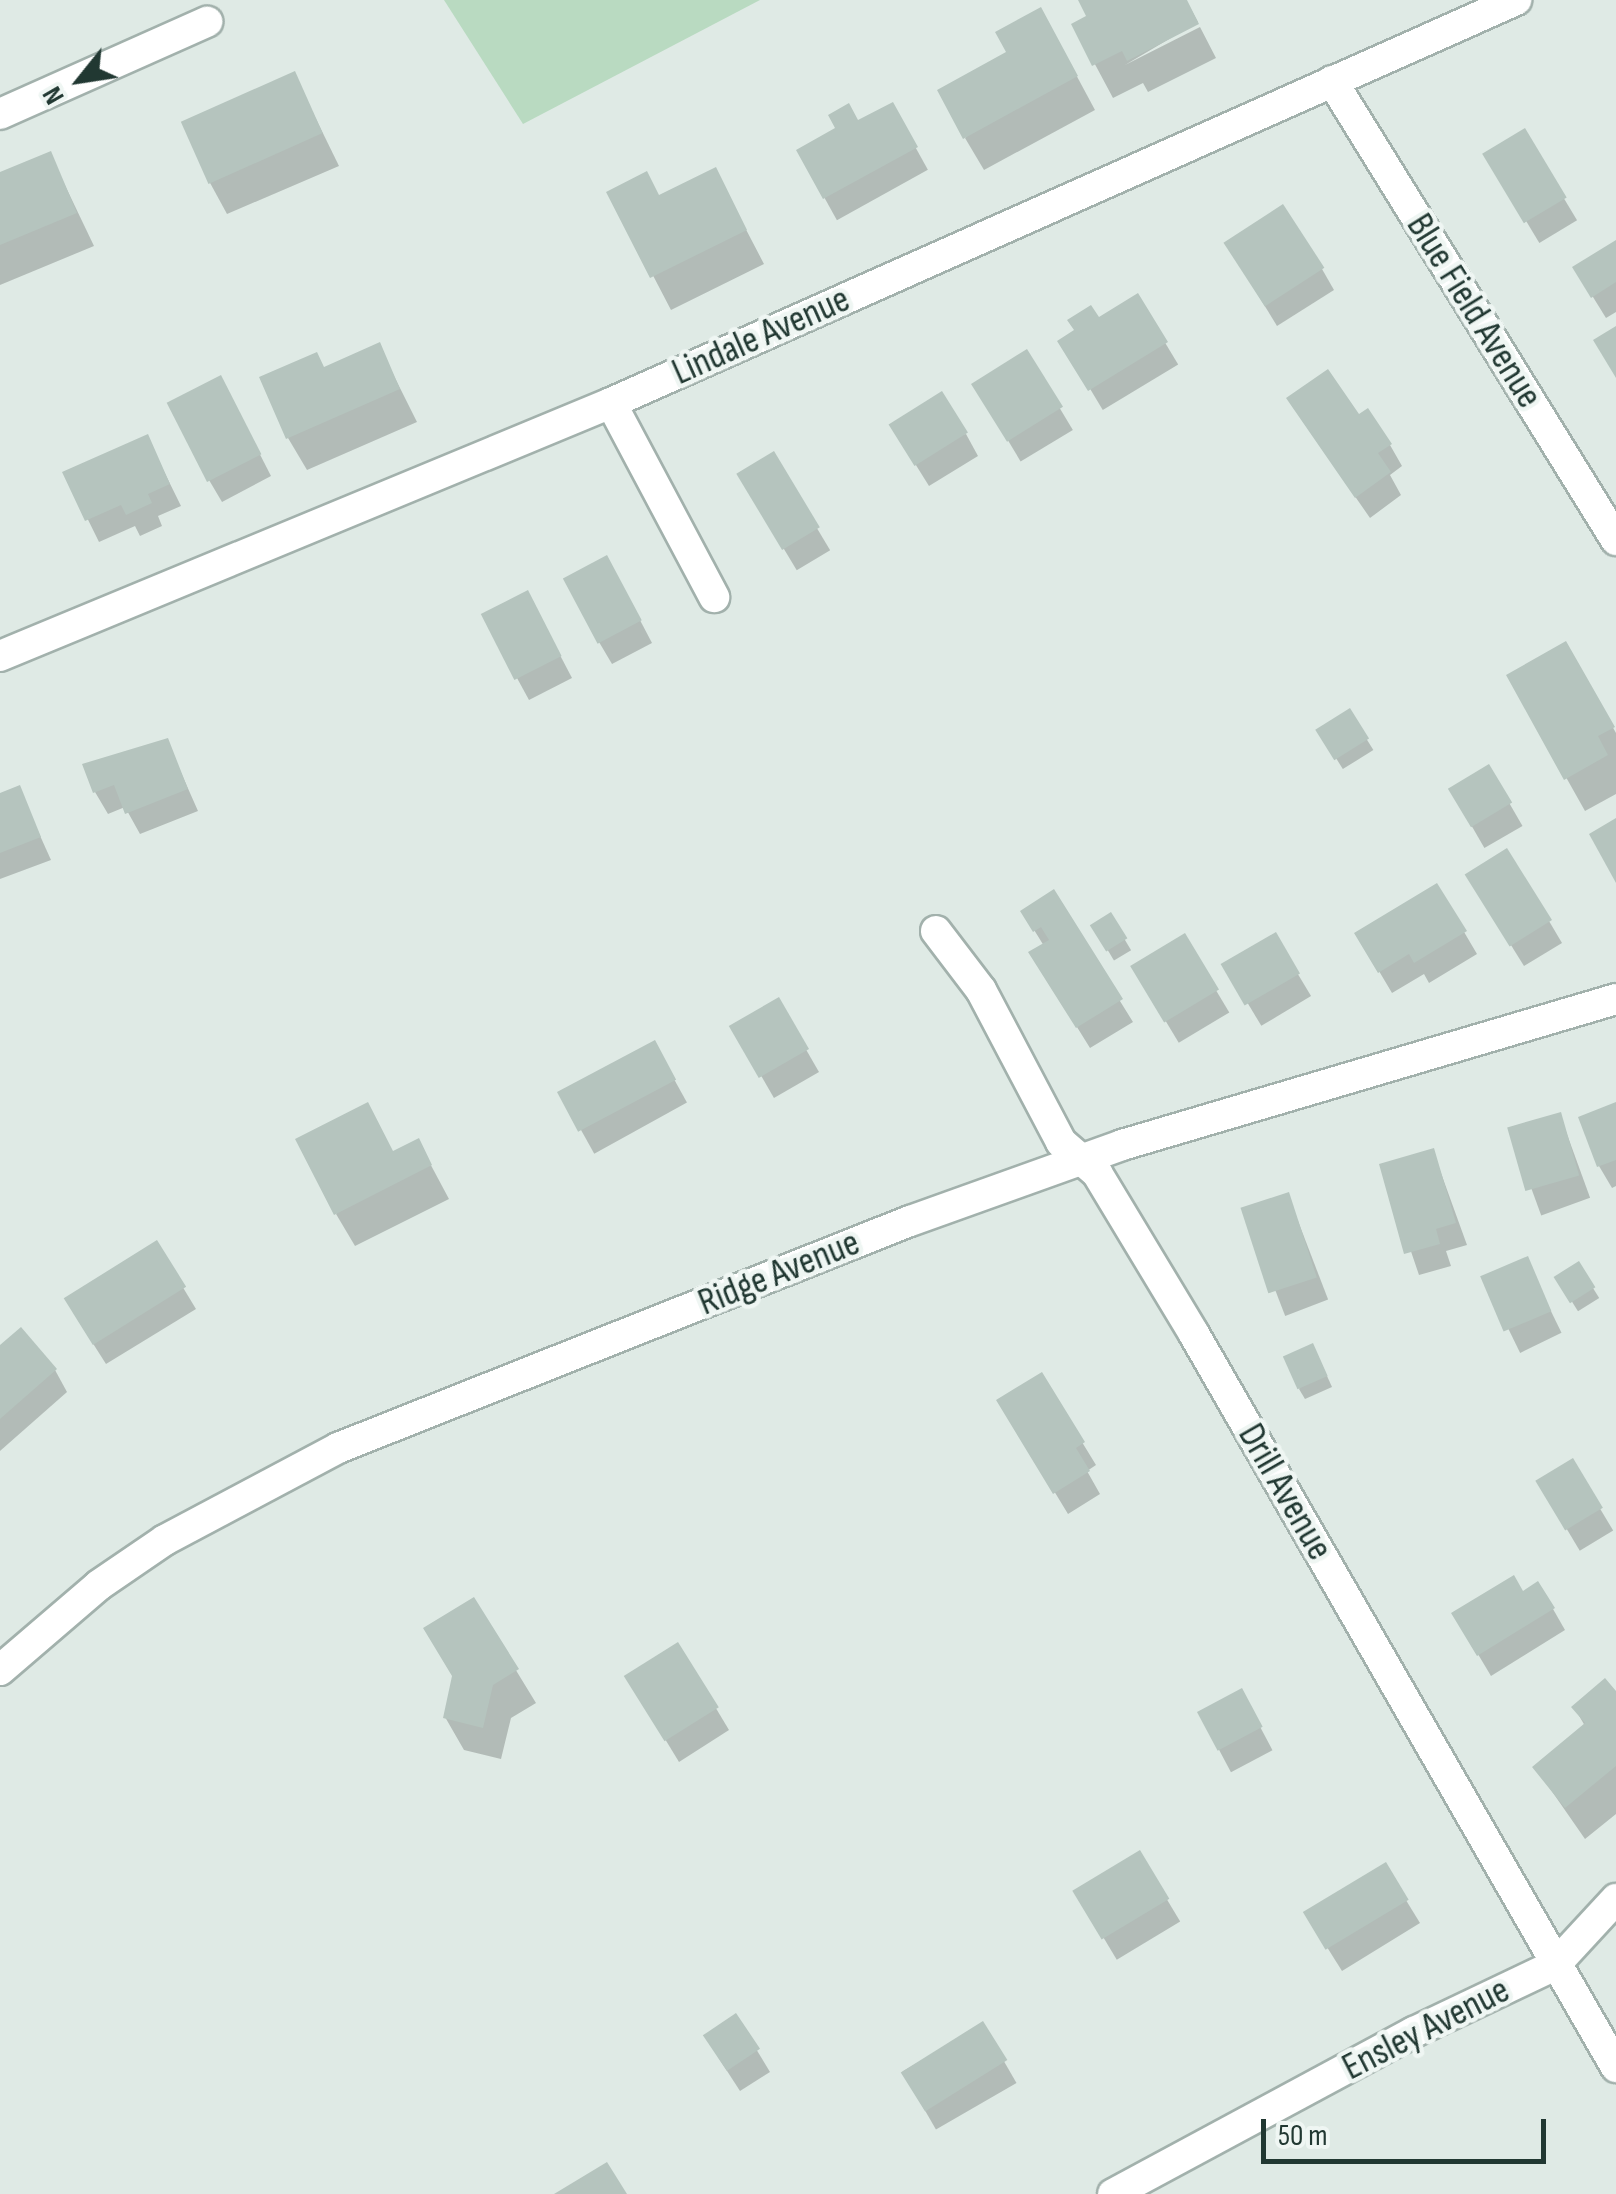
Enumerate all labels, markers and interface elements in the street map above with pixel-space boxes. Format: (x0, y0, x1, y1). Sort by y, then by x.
north arrow (30, 30, 130, 130)
text: N (36, 81, 72, 110)
street label: Blue Field Avenue (1396, 205, 1552, 417)
street label: Lindale Avenue (665, 277, 857, 395)
street label: Ridge Avenue (692, 1220, 866, 1326)
street label: Drill Avenue (1228, 1416, 1342, 1568)
street label: Ensley Avenue (1335, 1968, 1517, 2090)
scale bar (1266, 2099, 1551, 2161)
text: 50 m (1278, 2118, 1327, 2154)

